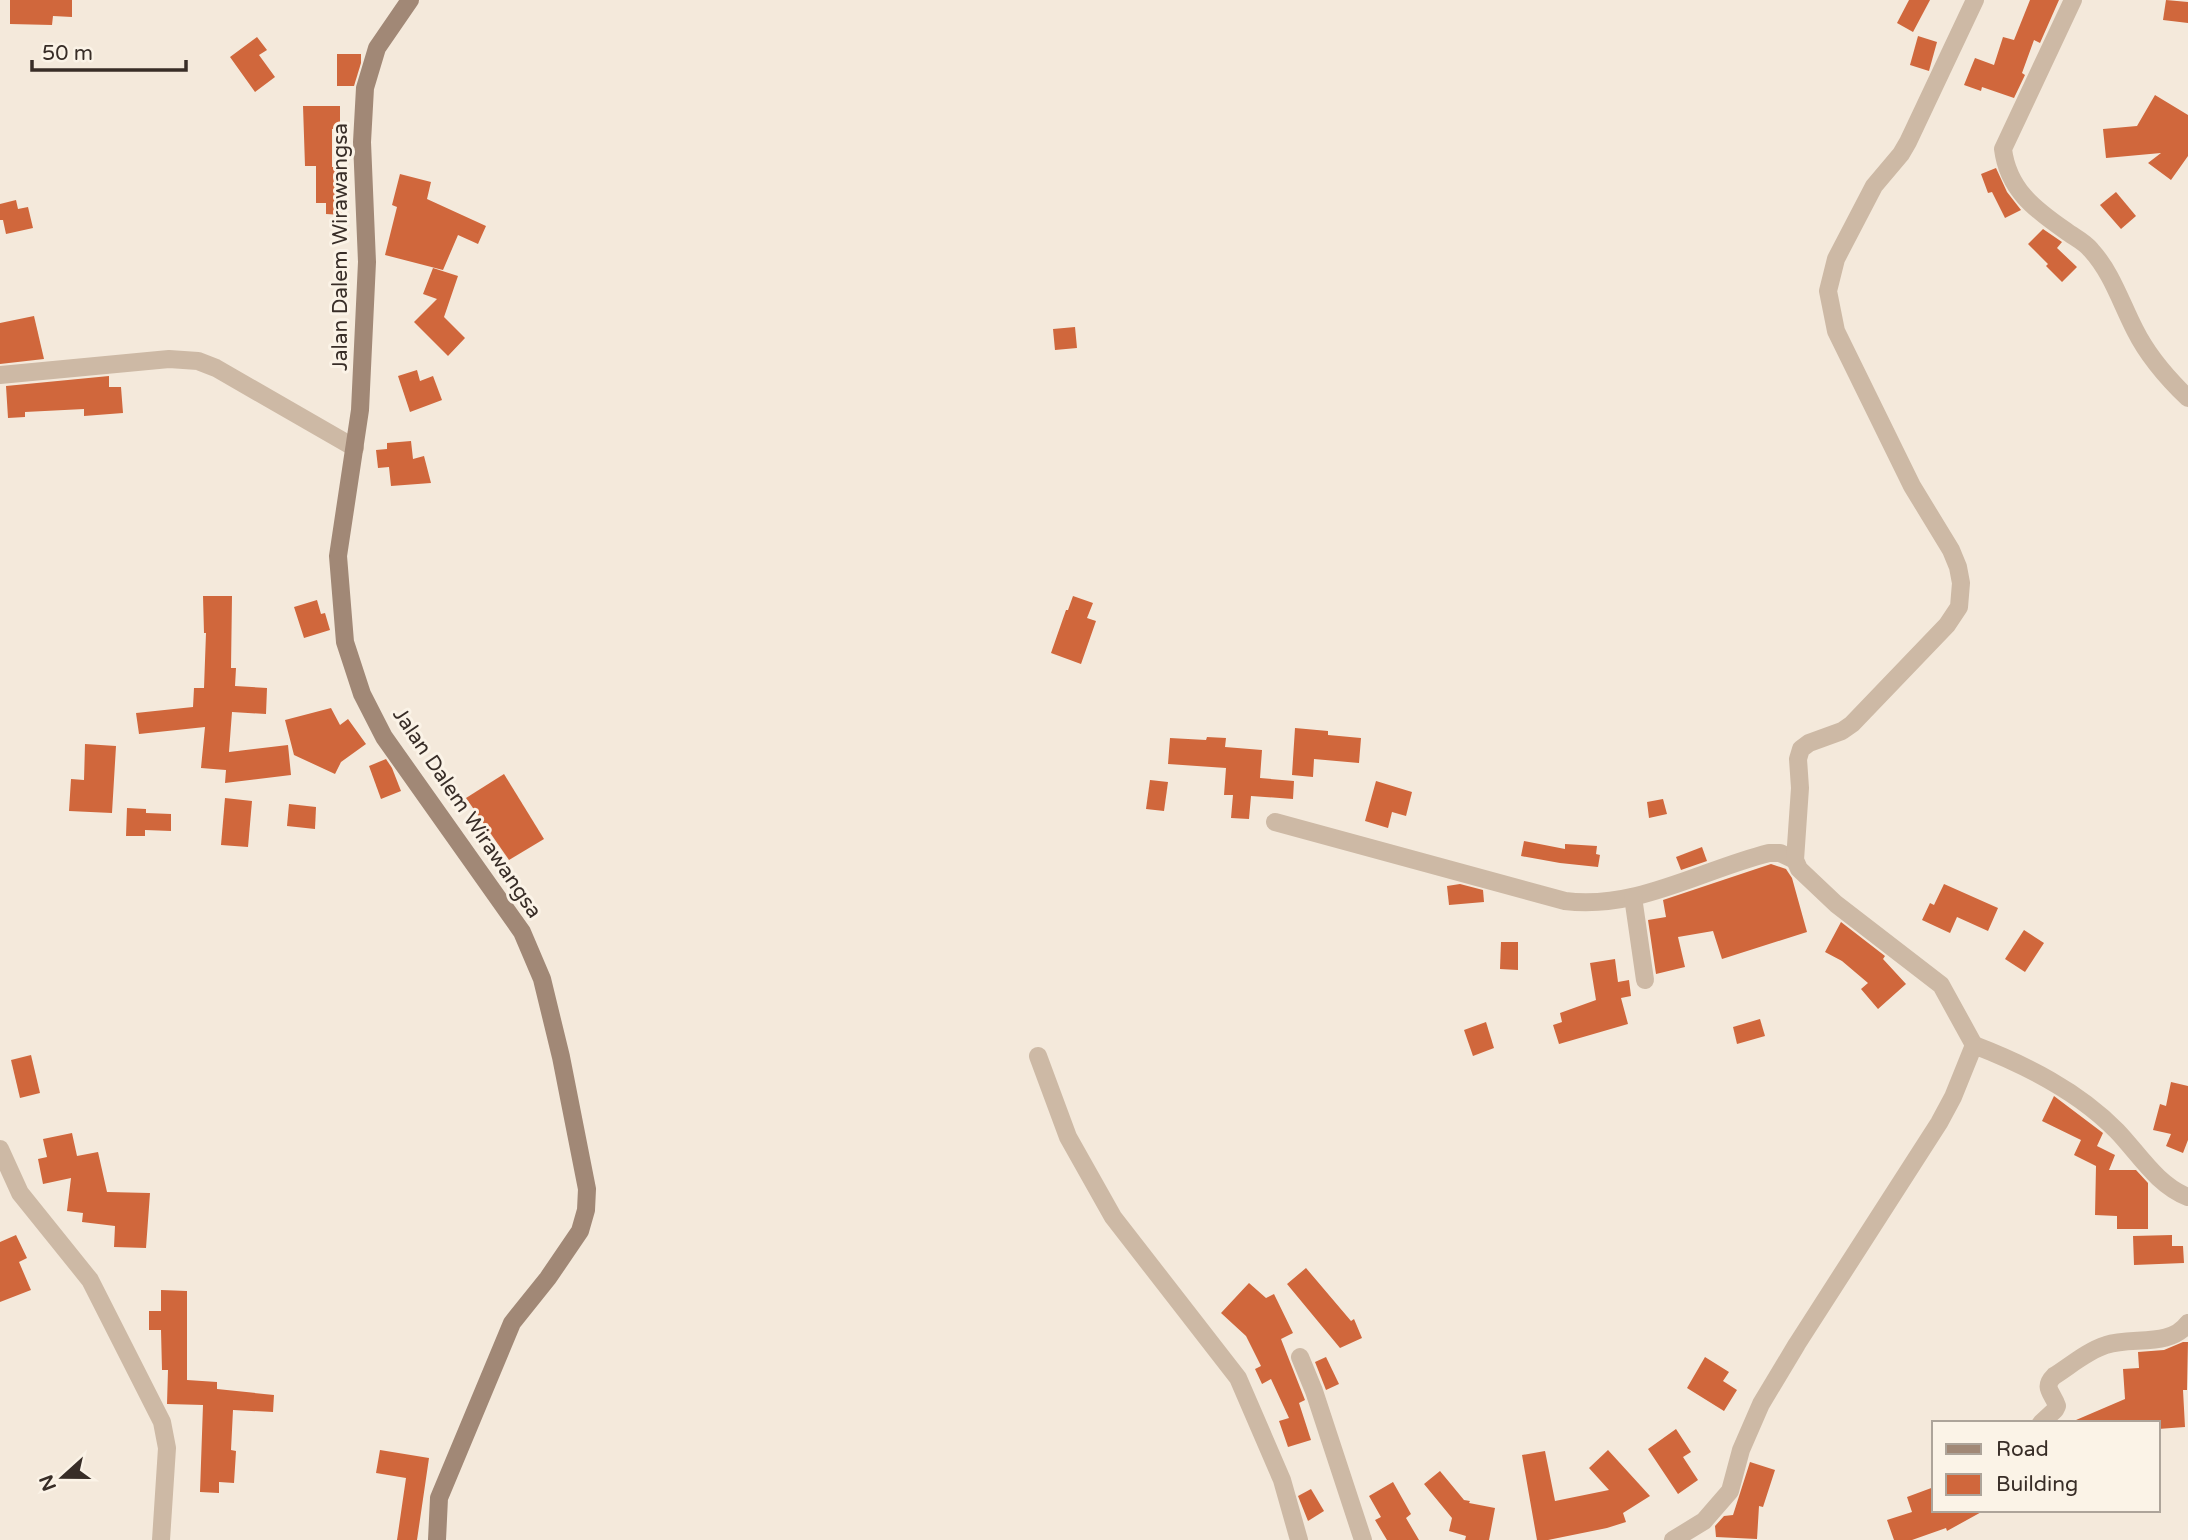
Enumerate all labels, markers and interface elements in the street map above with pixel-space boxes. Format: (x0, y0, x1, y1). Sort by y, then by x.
scale bar (32, 28, 186, 72)
text: 50 m (42, 41, 93, 66)
street label: Jalan Dalem Wirawangsa (328, 123, 353, 371)
street label: Jalan Dalem Wirawangsa (387, 703, 547, 923)
legend (1932, 1421, 2160, 1512)
text: Road (1996, 1437, 2049, 1462)
north arrow (28, 1442, 98, 1512)
text: N (35, 1472, 61, 1494)
text: Building (1996, 1472, 2078, 1497)

